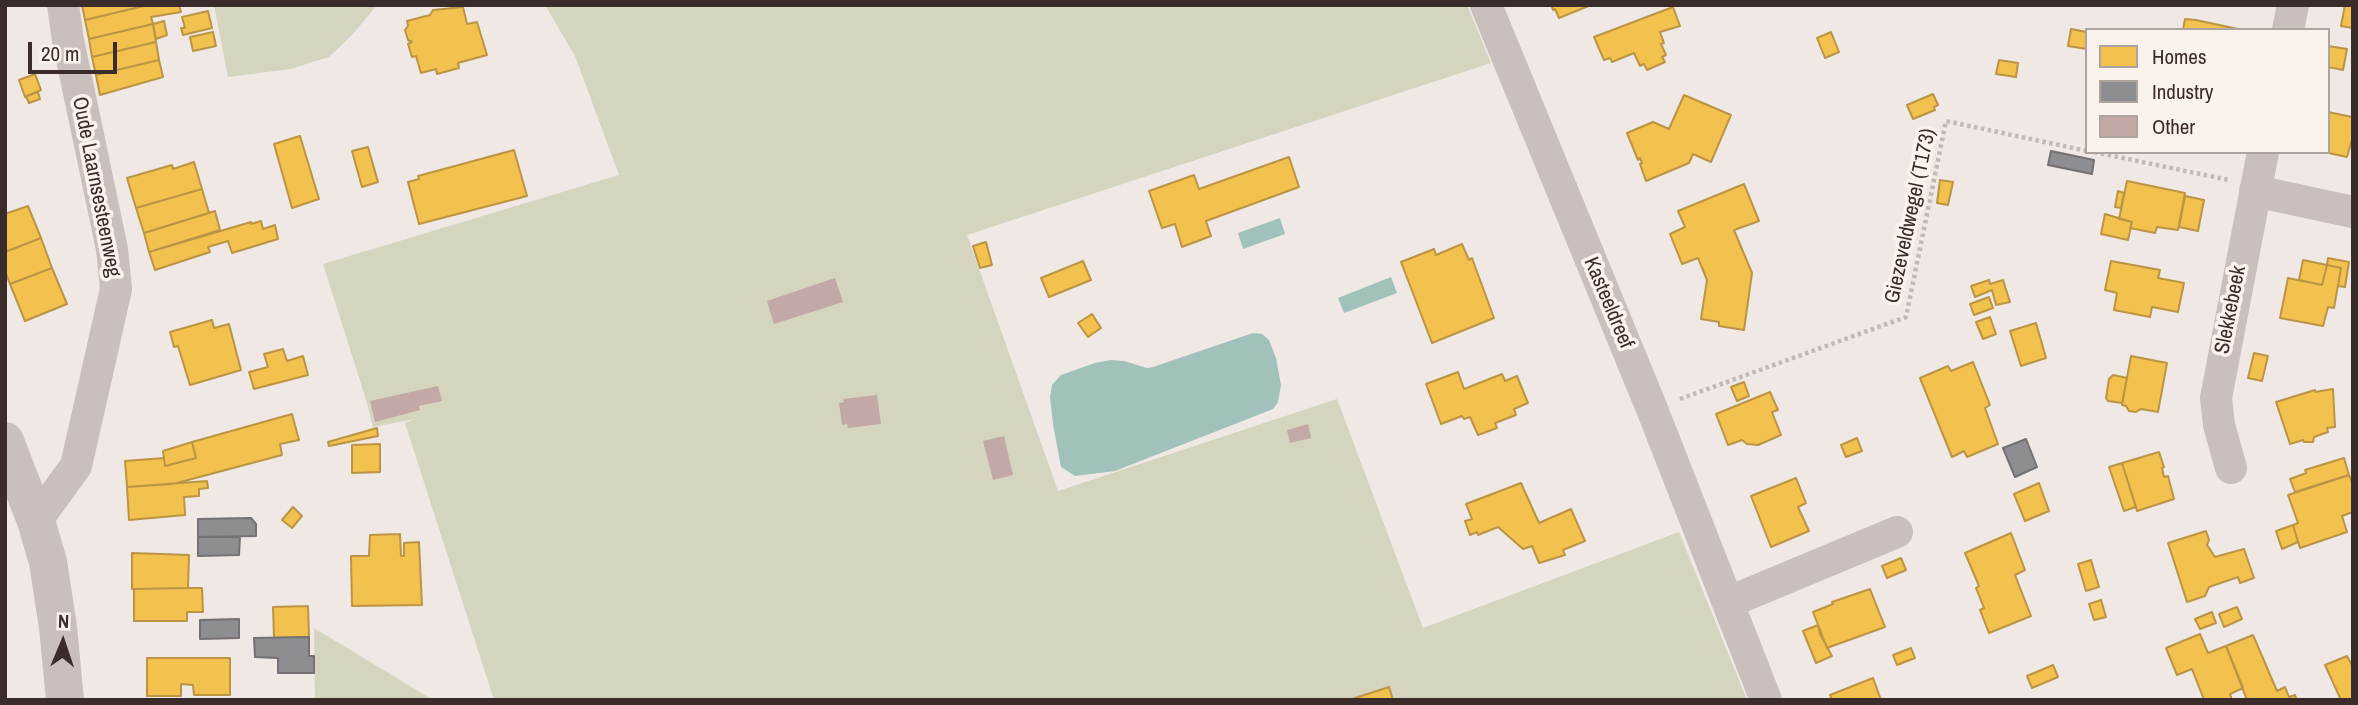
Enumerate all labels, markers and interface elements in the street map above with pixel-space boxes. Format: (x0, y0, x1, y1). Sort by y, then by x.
scale bar (32, 28, 121, 72)
legend (2085, 28, 2330, 154)
text: 20 m (41, 39, 79, 68)
text: Homes (2152, 42, 2207, 71)
text: Industry (2152, 77, 2213, 106)
street label: Oude Laarnsesteenweg (66, 95, 126, 279)
text: Other (2152, 112, 2195, 141)
street label: Giezeveldwegel (T173) (1880, 126, 1942, 306)
street label: Kasteeldreef (1578, 254, 1638, 352)
street label: Slekkebeek (2210, 264, 2252, 356)
north arrow (28, 607, 98, 677)
text: N (58, 608, 70, 634)

